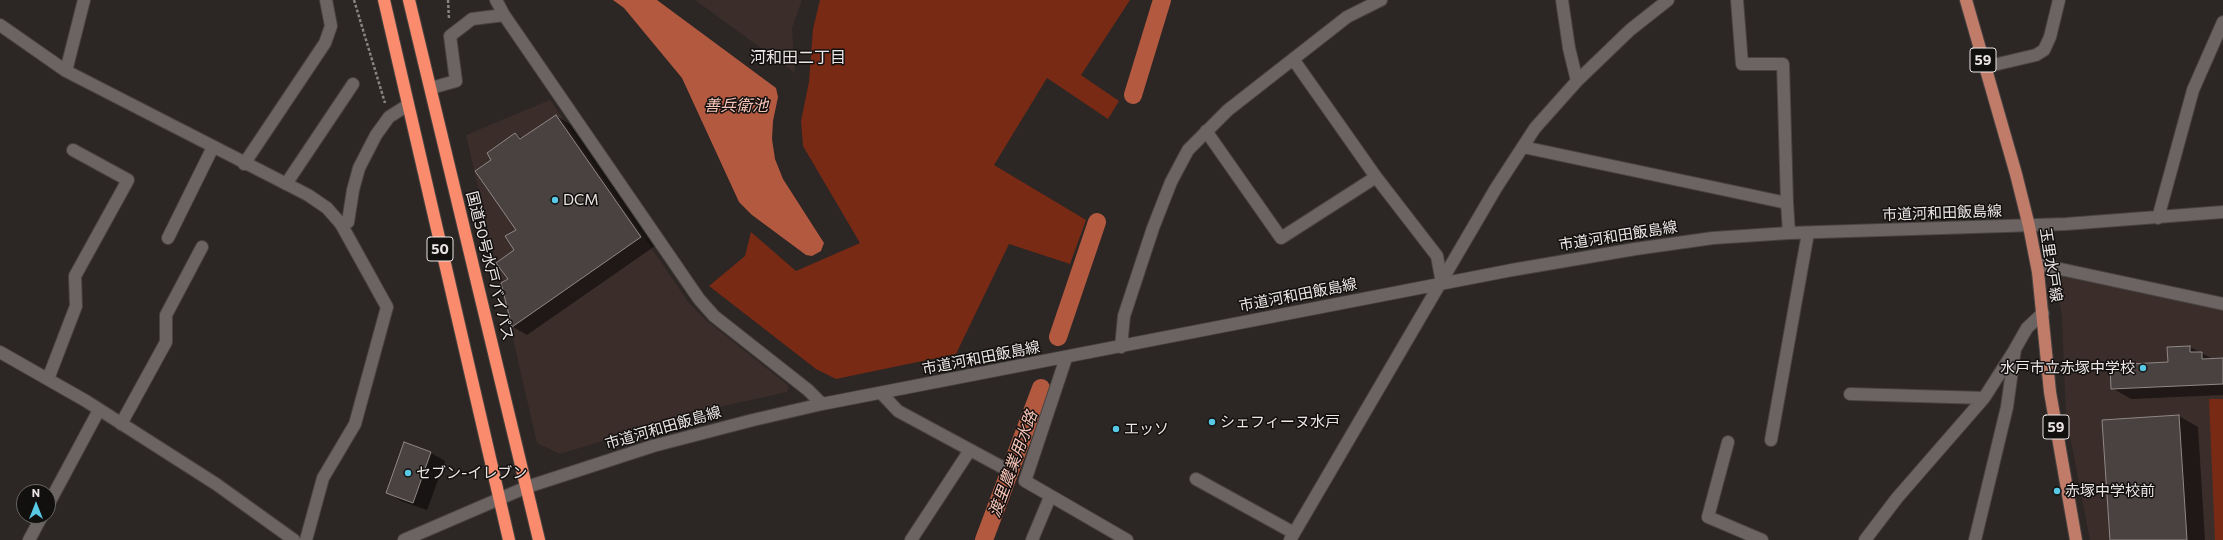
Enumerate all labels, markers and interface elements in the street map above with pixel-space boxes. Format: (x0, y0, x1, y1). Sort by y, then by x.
district label: 河和田二丁目 (750, 48, 846, 68)
road number: 59 (1970, 48, 1996, 72)
water label: 善兵衛池 (704, 96, 768, 116)
street label: 国道50号水戸バイパス (463, 189, 517, 343)
place label: DCM (563, 191, 599, 209)
marker: DCM (550, 195, 560, 205)
street label: 市道河和田飯島線 (1882, 202, 2002, 224)
street label: 市道河和田飯島線 (1557, 218, 1679, 254)
street label: 玉里水戸線 (2036, 227, 2066, 303)
road number: 50 (427, 237, 453, 261)
street label: 市道河和田飯島線 (1237, 275, 1359, 315)
street label: 市道河和田飯島線 (920, 338, 1042, 378)
place label: 水戸市立赤塚中学校 (2000, 359, 2135, 377)
marker: 水戸市立赤塚中学校 (2138, 363, 2148, 373)
street label: 市道河和田飯島線 (603, 403, 723, 453)
water label: 渡里農業用水路 (985, 408, 1041, 520)
place label: シェフィーヌ水戸 (1220, 413, 1340, 431)
road number: 59 (2043, 415, 2069, 439)
marker: シェフィーヌ水戸 (1207, 417, 1217, 427)
place label: エッソ (1124, 420, 1169, 438)
marker: エッソ (1111, 424, 1121, 434)
place label: セブン-イレブン (416, 464, 527, 482)
marker: セブン-イレブン (403, 468, 413, 478)
place label: 赤塚中学校前 (2065, 482, 2155, 500)
north arrow (16, 484, 56, 524)
text: N (32, 486, 40, 499)
marker: 赤塚中学校前 (2052, 486, 2062, 496)

